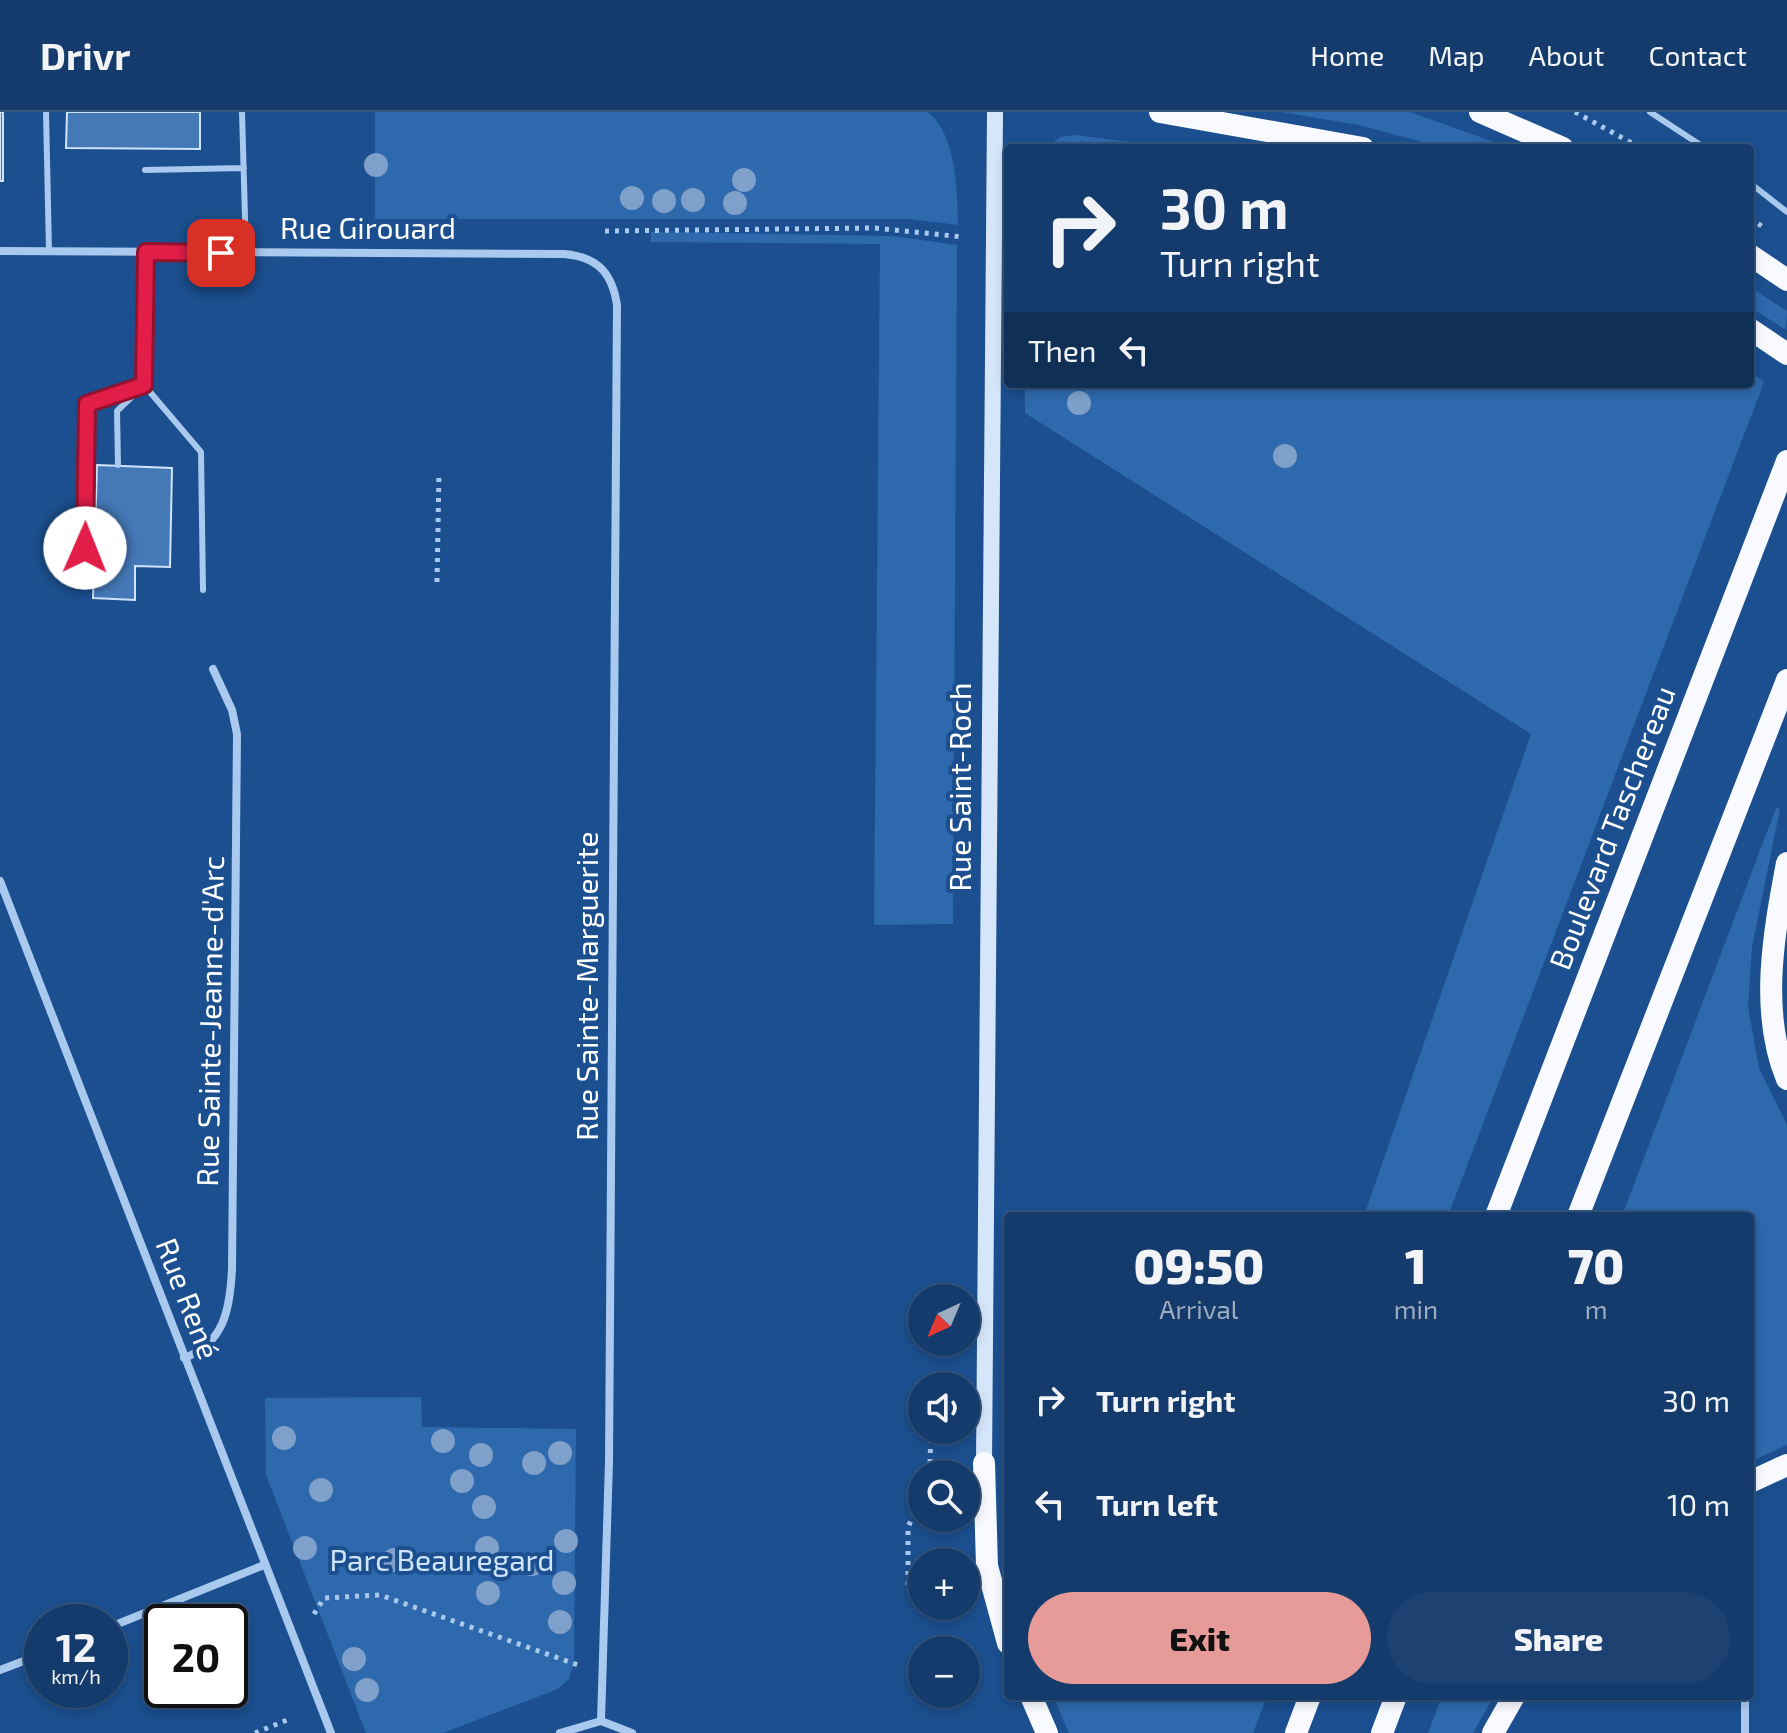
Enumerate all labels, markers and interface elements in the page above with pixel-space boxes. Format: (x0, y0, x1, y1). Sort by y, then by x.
text: Drivr (40, 32, 130, 78)
text: Home (1310, 38, 1384, 72)
text: Map (1428, 38, 1485, 72)
text: About (1529, 38, 1604, 72)
text: Contact (1648, 38, 1747, 72)
text: 30 m (1160, 173, 1289, 240)
icon: right (1028, 176, 1132, 280)
street label: Rue Girouard (280, 209, 456, 245)
pin (187, 219, 255, 287)
icon: arrive (199, 231, 243, 275)
text: Turn right (1160, 241, 1320, 284)
icon: left (1112, 328, 1156, 372)
text: Then (1028, 332, 1096, 368)
position arrow (43, 506, 127, 590)
street label: Boulevard Taschereau (1540, 680, 1682, 974)
street label: Rue Saint-Roch (941, 683, 977, 891)
street label: Rue Sainte-Marguerite (568, 831, 604, 1141)
street label: Rue Sainte-Jeanne-d'Arc (188, 855, 230, 1187)
street label: Rue René (149, 1233, 228, 1364)
text: 09:50 (1134, 1236, 1264, 1294)
text: 1 (1405, 1236, 1427, 1294)
text: 70 (1568, 1236, 1624, 1294)
north arrow (908, 1284, 980, 1356)
map controls (908, 1284, 980, 1708)
text: Arrival (1159, 1293, 1238, 1324)
text: min (1394, 1293, 1438, 1324)
text: m (1585, 1293, 1607, 1324)
button: sound (908, 1372, 980, 1444)
icon: right (1028, 1378, 1072, 1422)
text: Turn right (1096, 1382, 1236, 1418)
text: 30 m (1662, 1382, 1730, 1418)
button: search (908, 1460, 980, 1532)
icon: left (1028, 1482, 1072, 1526)
text: Turn left (1096, 1486, 1218, 1522)
text: 10 m (1667, 1486, 1730, 1522)
park label: Parc Beauregard (329, 1541, 555, 1577)
button: + (908, 1548, 980, 1620)
button: Exit (1028, 1592, 1371, 1684)
button: Share (1387, 1592, 1730, 1684)
speed limit sign: 20 (144, 1604, 248, 1708)
text: 12 (56, 1622, 96, 1670)
button: − (908, 1636, 980, 1708)
text: km/h (51, 1664, 101, 1688)

